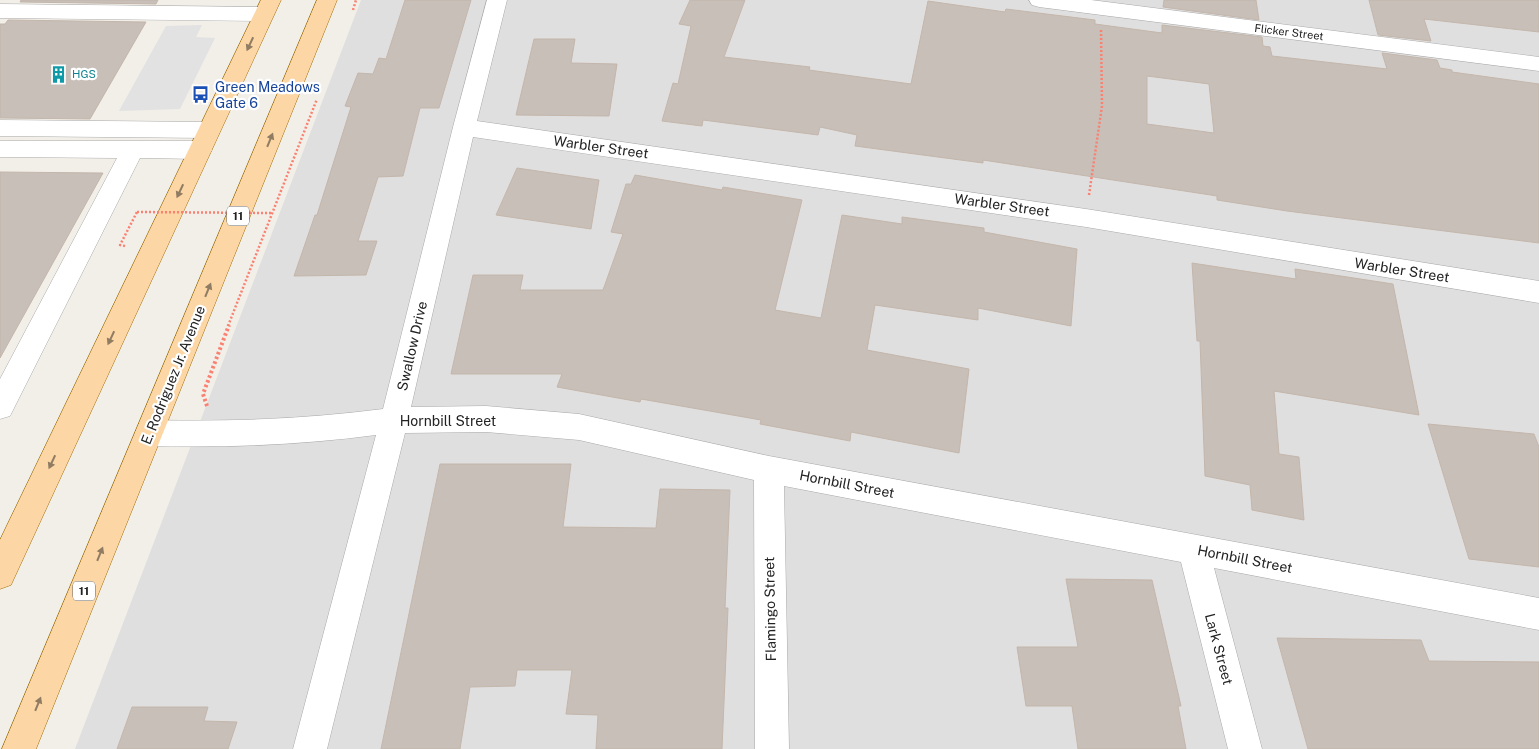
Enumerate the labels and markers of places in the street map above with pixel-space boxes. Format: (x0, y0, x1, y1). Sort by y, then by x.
building icon: HGS (48, 64, 68, 84)
place label: HGS (72, 68, 96, 80)
place label: Green Meadows Gate 6 (215, 79, 320, 111)
bus stop icon: Green Meadows Gate 6 (191, 85, 211, 105)

